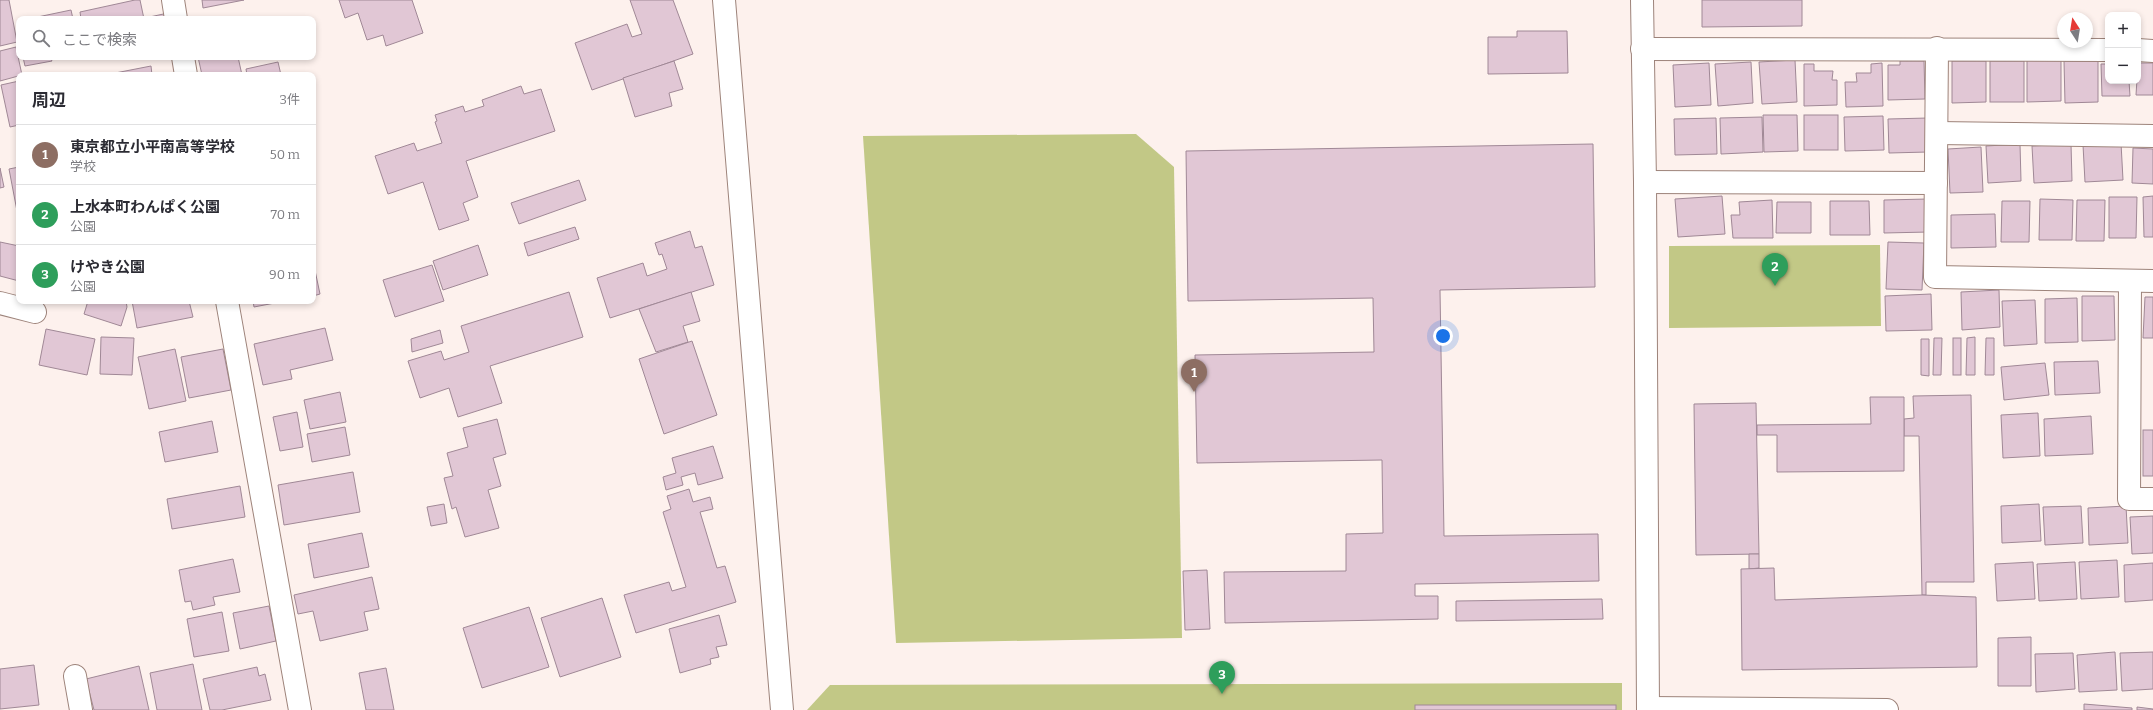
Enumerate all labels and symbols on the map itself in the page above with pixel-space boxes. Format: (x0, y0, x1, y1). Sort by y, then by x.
north arrow (2057, 12, 2093, 48)
pin: 2 (1762, 253, 1788, 286)
your location (1433, 326, 1453, 346)
pin: 1 (1181, 359, 1207, 392)
pin: 3 (1209, 661, 1235, 694)

